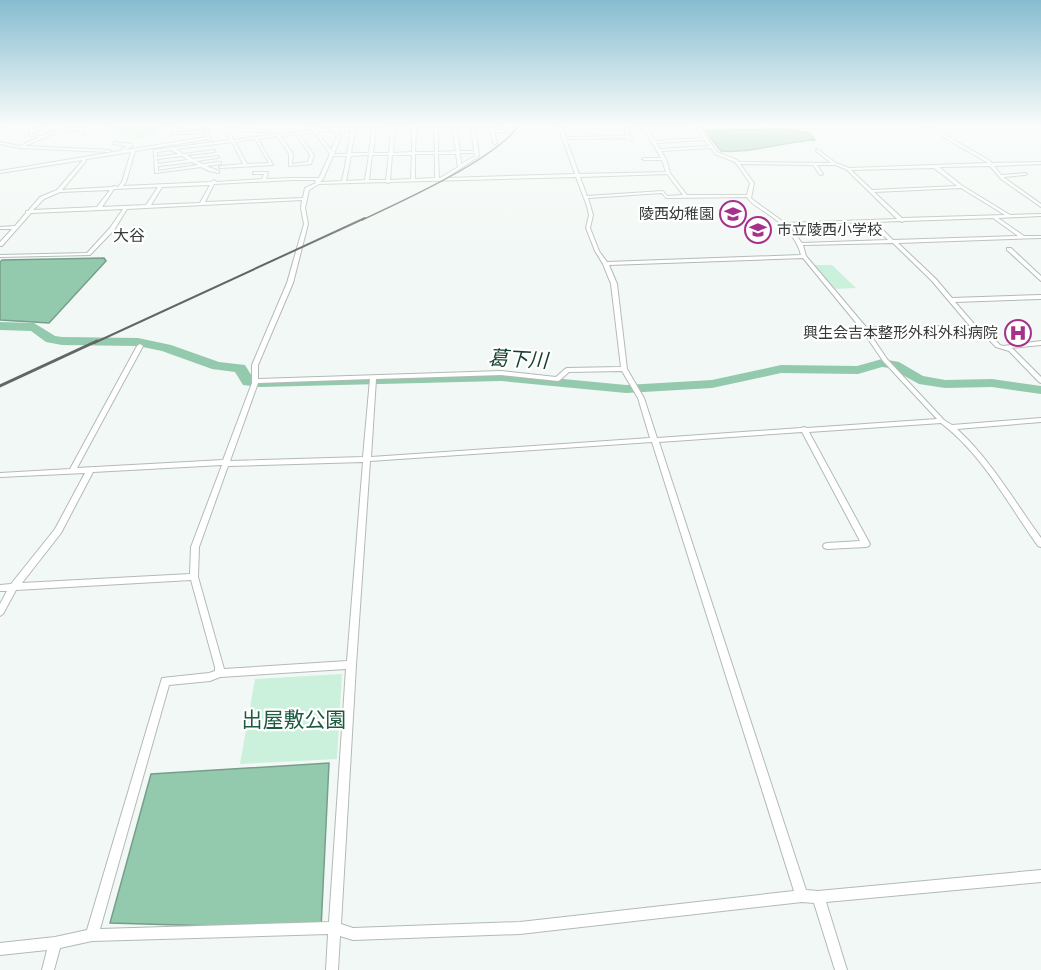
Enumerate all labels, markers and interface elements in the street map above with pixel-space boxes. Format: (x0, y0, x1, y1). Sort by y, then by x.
school or university icon: 陵西幼稚園 (718, 199, 748, 229)
place label: 陵西幼稚園 (639, 205, 714, 223)
school or university icon: 市立陵西小学校 (743, 215, 773, 245)
place label: 市立陵西小学校 (777, 221, 882, 239)
district label: 大谷 (113, 226, 145, 245)
hospital icon: 興生会吉本整形外科外科病院 (1003, 318, 1033, 348)
place label: 興生会吉本整形外科外科病院 (803, 324, 998, 342)
water label: 葛下川 (487, 345, 551, 373)
park label: 出屋敷公園 (242, 707, 347, 732)

